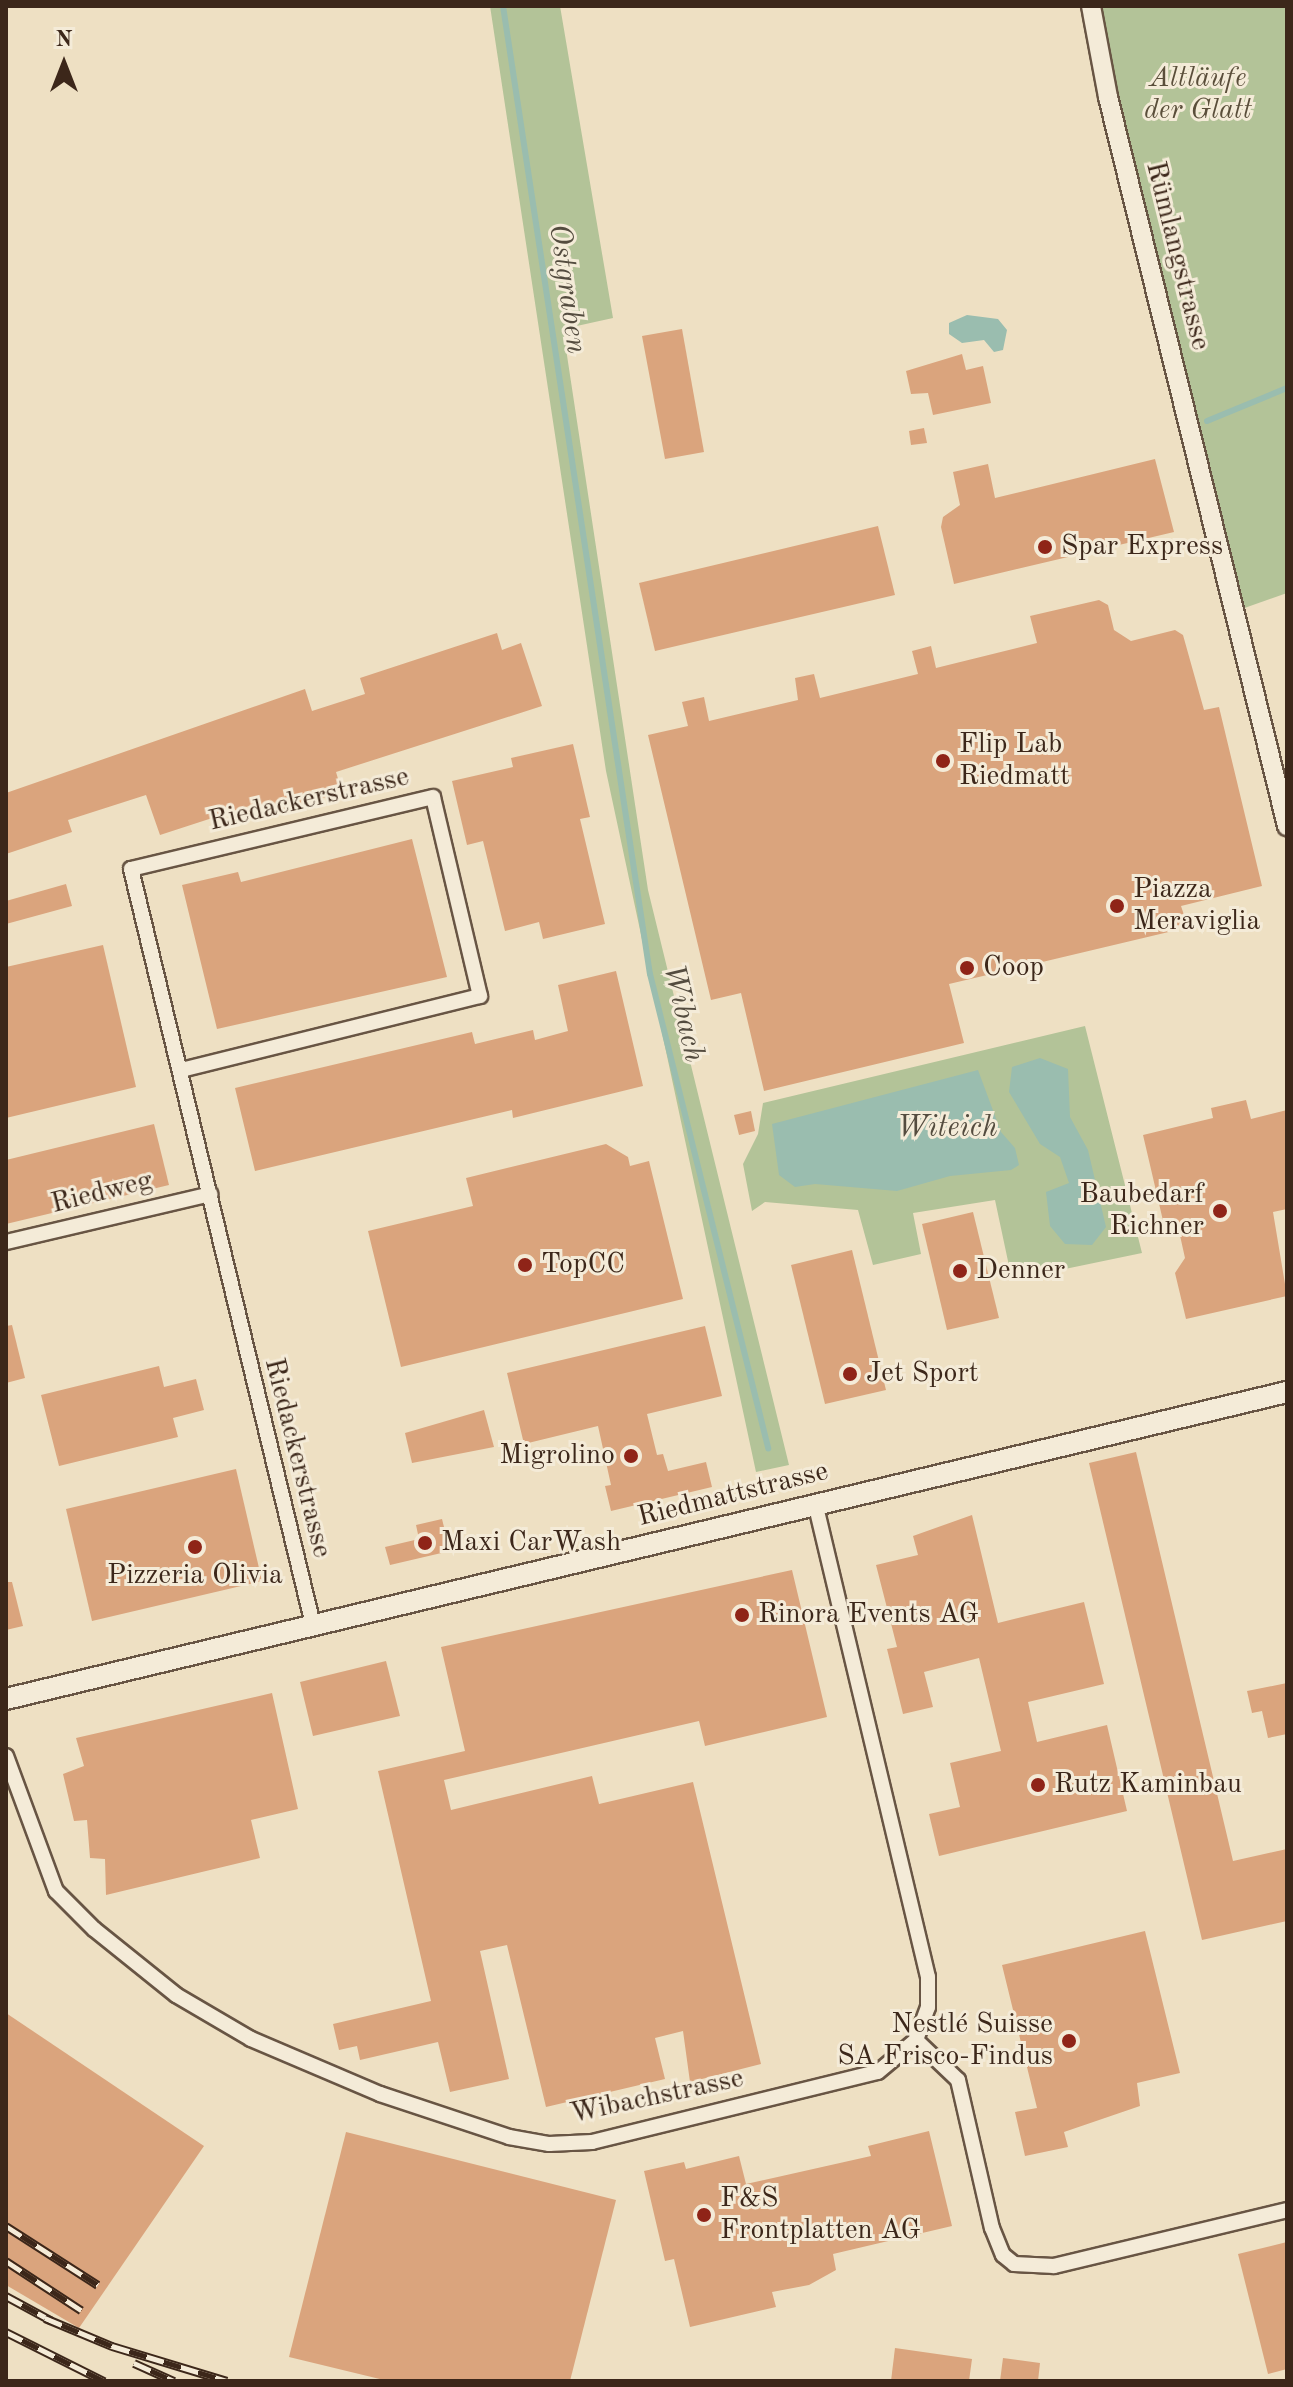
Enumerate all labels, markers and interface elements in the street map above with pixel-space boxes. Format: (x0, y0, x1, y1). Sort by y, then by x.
north arrow (24, 24, 104, 104)
text: N (56, 29, 72, 51)
park label: Altläufe der Glatt (1144, 62, 1252, 128)
street label: Rümlangstrasse (1137, 158, 1217, 354)
water label: Ostgraben (540, 222, 594, 356)
place label: Spar Express (1061, 530, 1223, 564)
marker: Spar Express (1036, 538, 1054, 556)
place label: Flip Lab Riedmatt (959, 728, 1070, 794)
marker: Flip Lab Riedmatt (934, 752, 952, 770)
street label: Riedackerstrasse (206, 761, 412, 839)
place label: Piazza Meraviglia (1133, 873, 1260, 939)
marker: Piazza Meraviglia (1108, 897, 1126, 915)
place label: Coop (983, 951, 1044, 985)
marker: Coop (958, 959, 976, 977)
water label: Wibach (654, 960, 712, 1066)
water label: Witeich (896, 1110, 998, 1146)
street label: Riedweg (48, 1164, 156, 1222)
place label: Baubedarf Richner (1080, 1178, 1204, 1244)
marker: Baubedarf Richner (1211, 1202, 1229, 1220)
place label: TopCC (541, 1248, 625, 1282)
place label: Denner (976, 1254, 1065, 1288)
marker: TopCC (516, 1256, 534, 1274)
marker: Denner (951, 1262, 969, 1280)
street label: Riedackerstrasse (256, 1355, 338, 1561)
place label: Jet Sport (866, 1357, 979, 1391)
marker: Jet Sport (841, 1365, 859, 1383)
place label: Migrolino (499, 1439, 615, 1473)
marker: Migrolino (622, 1447, 640, 1465)
street label: Riedmattstrasse (634, 1455, 832, 1535)
place label: Maxi CarWash (441, 1526, 621, 1560)
marker: Maxi CarWash (416, 1534, 434, 1552)
marker: Pizzeria Olivia (186, 1538, 204, 1556)
place label: Pizzeria Olivia (107, 1559, 283, 1593)
place label: Rinora Events AG (758, 1598, 979, 1632)
marker: Rinora Events AG (733, 1606, 751, 1624)
place label: Rutz Kaminbau (1054, 1768, 1242, 1802)
marker: Rutz Kaminbau (1029, 1776, 1047, 1794)
place label: Nestlé Suisse SA Frisco-Findus (837, 2008, 1053, 2074)
marker: Nestlé Suisse SA Frisco-Findus (1060, 2032, 1078, 2050)
street label: Wibachstrasse (567, 2062, 747, 2132)
place label: F&S Frontplatten AG (720, 2182, 921, 2248)
marker: F&S Frontplatten AG (695, 2206, 713, 2224)

